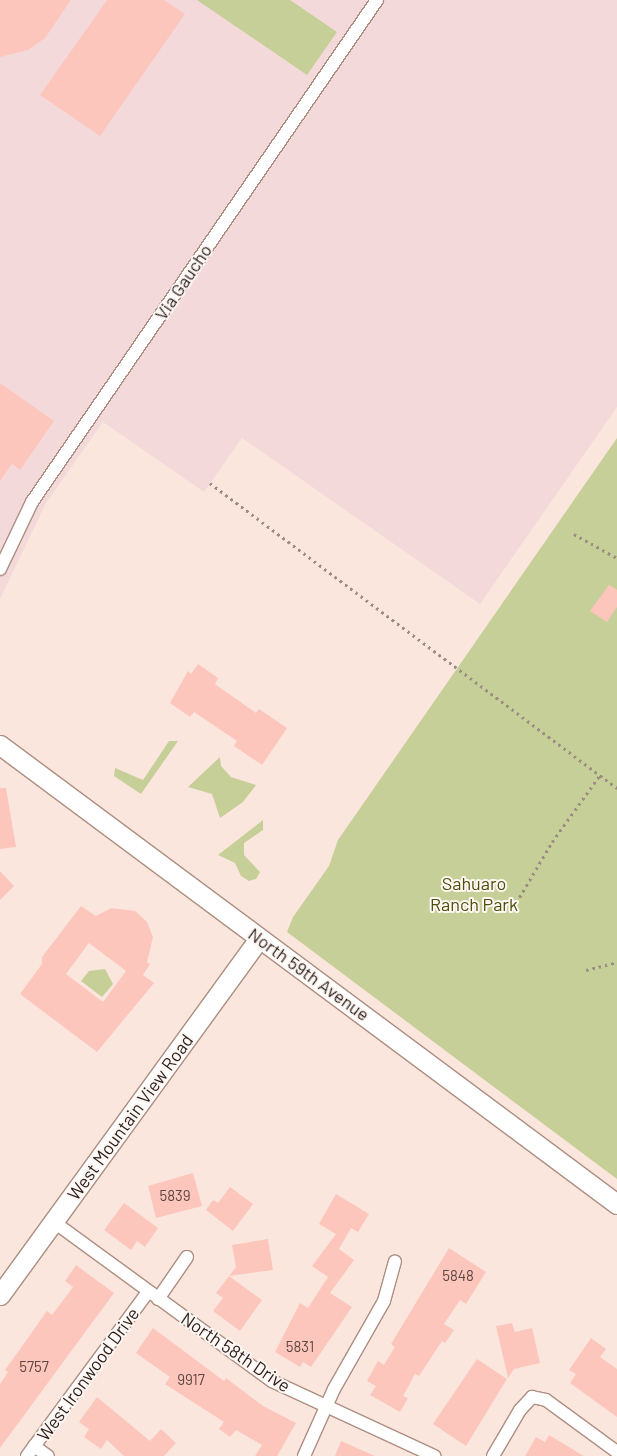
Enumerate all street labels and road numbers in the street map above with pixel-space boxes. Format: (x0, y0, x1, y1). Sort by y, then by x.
street label: Via Gaucho (150, 240, 216, 324)
street label: North 59th Avenue (244, 923, 374, 1025)
street label: West Mountain View Road (63, 1030, 197, 1204)
street label: West Ironwood Drive (32, 1303, 144, 1445)
street label: North 58th Drive (177, 1307, 295, 1397)

